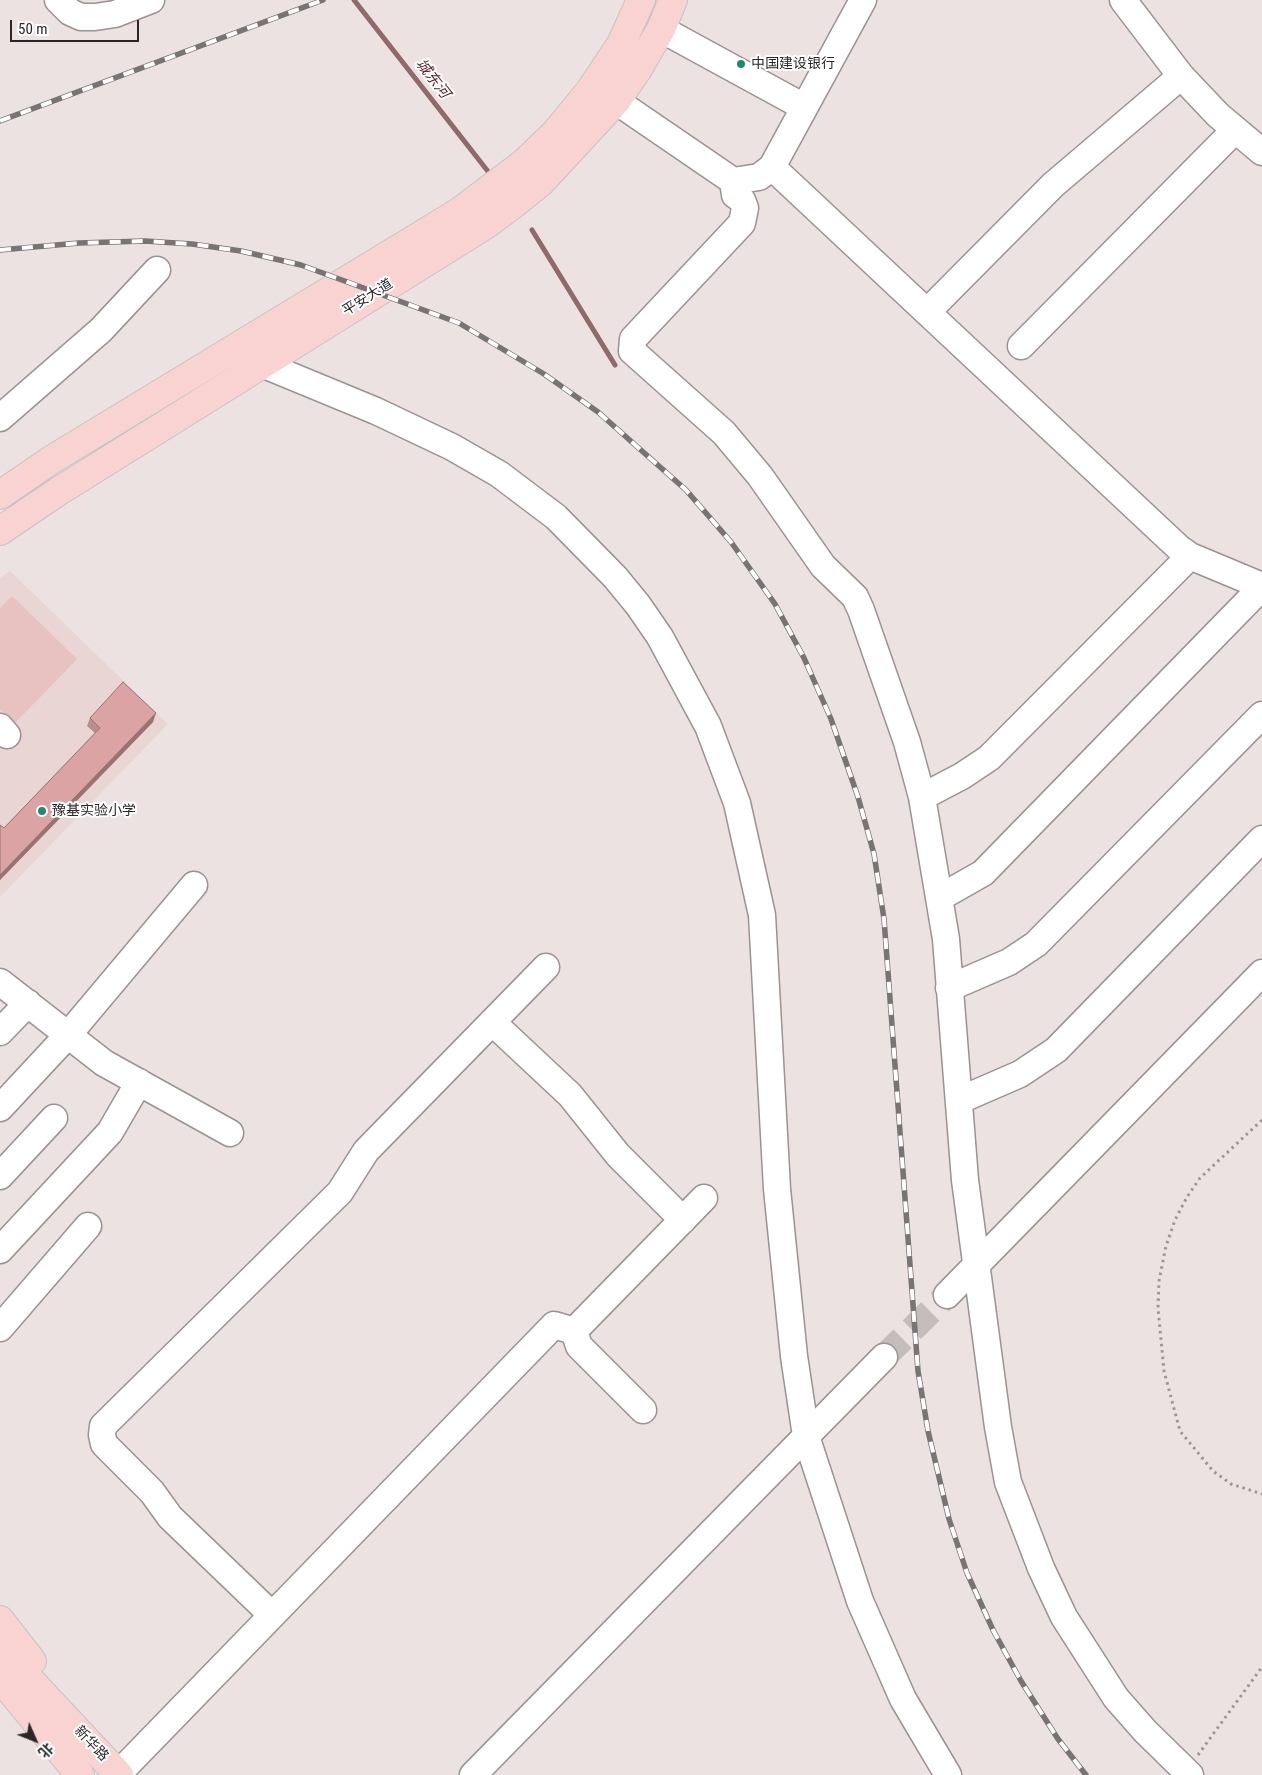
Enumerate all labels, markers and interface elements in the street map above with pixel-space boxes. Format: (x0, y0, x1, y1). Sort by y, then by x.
scale bar (12, 10, 141, 42)
text: 50 m (18, 20, 48, 38)
water label: 城东河 (411, 56, 453, 102)
place label: 中国建设银行 (751, 56, 835, 72)
marker: 中国建设银行 (735, 58, 747, 70)
street label: 平安大道 (340, 276, 396, 320)
place label: 豫基实验小学 (52, 803, 136, 819)
marker: 豫基实验小学 (36, 805, 48, 817)
north arrow (10, 1715, 60, 1765)
street label: 新华路 (71, 1723, 111, 1765)
text: 北 (35, 1740, 56, 1761)

